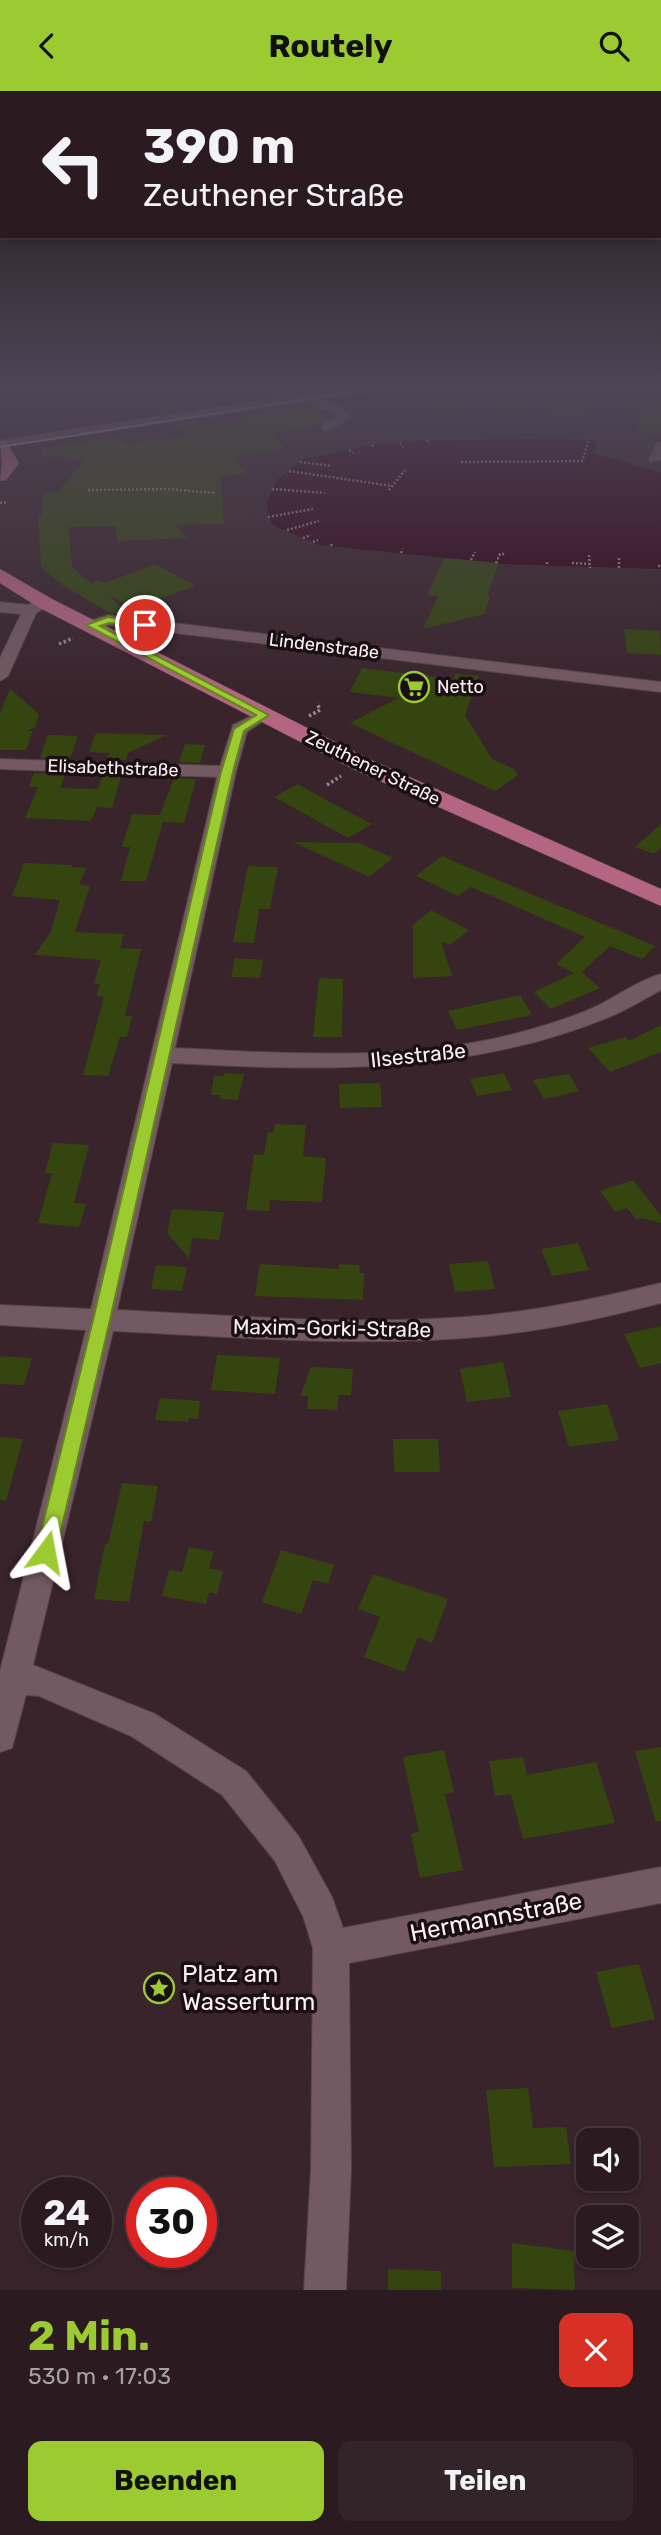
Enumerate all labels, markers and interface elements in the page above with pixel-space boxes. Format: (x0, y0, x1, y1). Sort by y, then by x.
icon: back (28, 27, 66, 65)
text: Routely (268, 27, 393, 65)
icon: search (595, 27, 633, 65)
text: 390 m (143, 117, 295, 175)
icon: left (28, 119, 119, 210)
text: Zeuthener Straße (143, 176, 404, 214)
pin (115, 595, 175, 655)
icon: arrive (126, 606, 164, 644)
street label: Lindenstraße (268, 628, 380, 664)
supermarket icon: Netto (397, 670, 431, 704)
place label: Netto (437, 676, 484, 698)
street label: Zeuthener Straße (302, 726, 444, 810)
street label: Elisabethstraße (47, 755, 179, 781)
street label: Ilsestraße (369, 1038, 467, 1072)
street label: Maxim-Gorki-Straße (233, 1314, 431, 1342)
position arrow (9, 1515, 83, 1589)
street label: Hermannstraße (408, 1887, 584, 1947)
place label: Platz am Wasserturm (182, 1960, 315, 2016)
place icon: Platz am Wasserturm (142, 1971, 176, 2005)
map controls (576, 2128, 639, 2268)
button: sound (576, 2128, 639, 2191)
speed limit sign: 30 (126, 2177, 217, 2268)
text: 24 (43, 2192, 90, 2234)
button: layers (576, 2205, 639, 2268)
text: km/h (44, 2229, 89, 2251)
text: 2 Min. (28, 2311, 150, 2361)
button: close (559, 2313, 633, 2387)
text: 530 m · 17:03 (28, 2362, 171, 2390)
button: Beenden (28, 2441, 324, 2521)
button: Teilen (338, 2441, 633, 2521)

